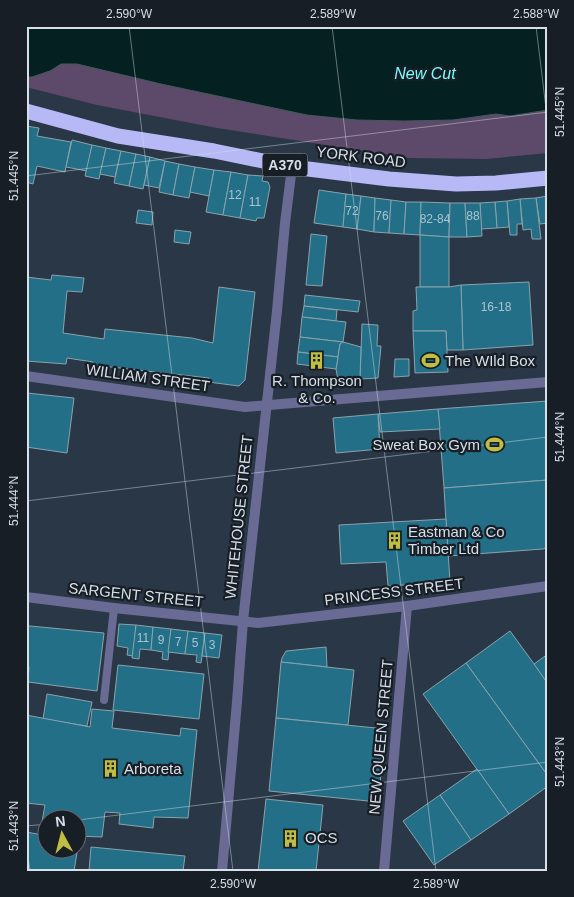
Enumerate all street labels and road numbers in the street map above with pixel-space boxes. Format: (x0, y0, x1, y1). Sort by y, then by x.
street label: YORK ROAD (315, 143, 407, 170)
road number: A370 (262, 154, 308, 176)
street label: WILLIAM STREET (85, 360, 211, 395)
street label: WHITEHOUSE STREET (221, 434, 256, 600)
street label: PRINCESS STREET (323, 575, 464, 608)
street label: SARGENT STREET (68, 579, 204, 610)
street label: NEW QUEEN STREET (365, 659, 396, 815)

